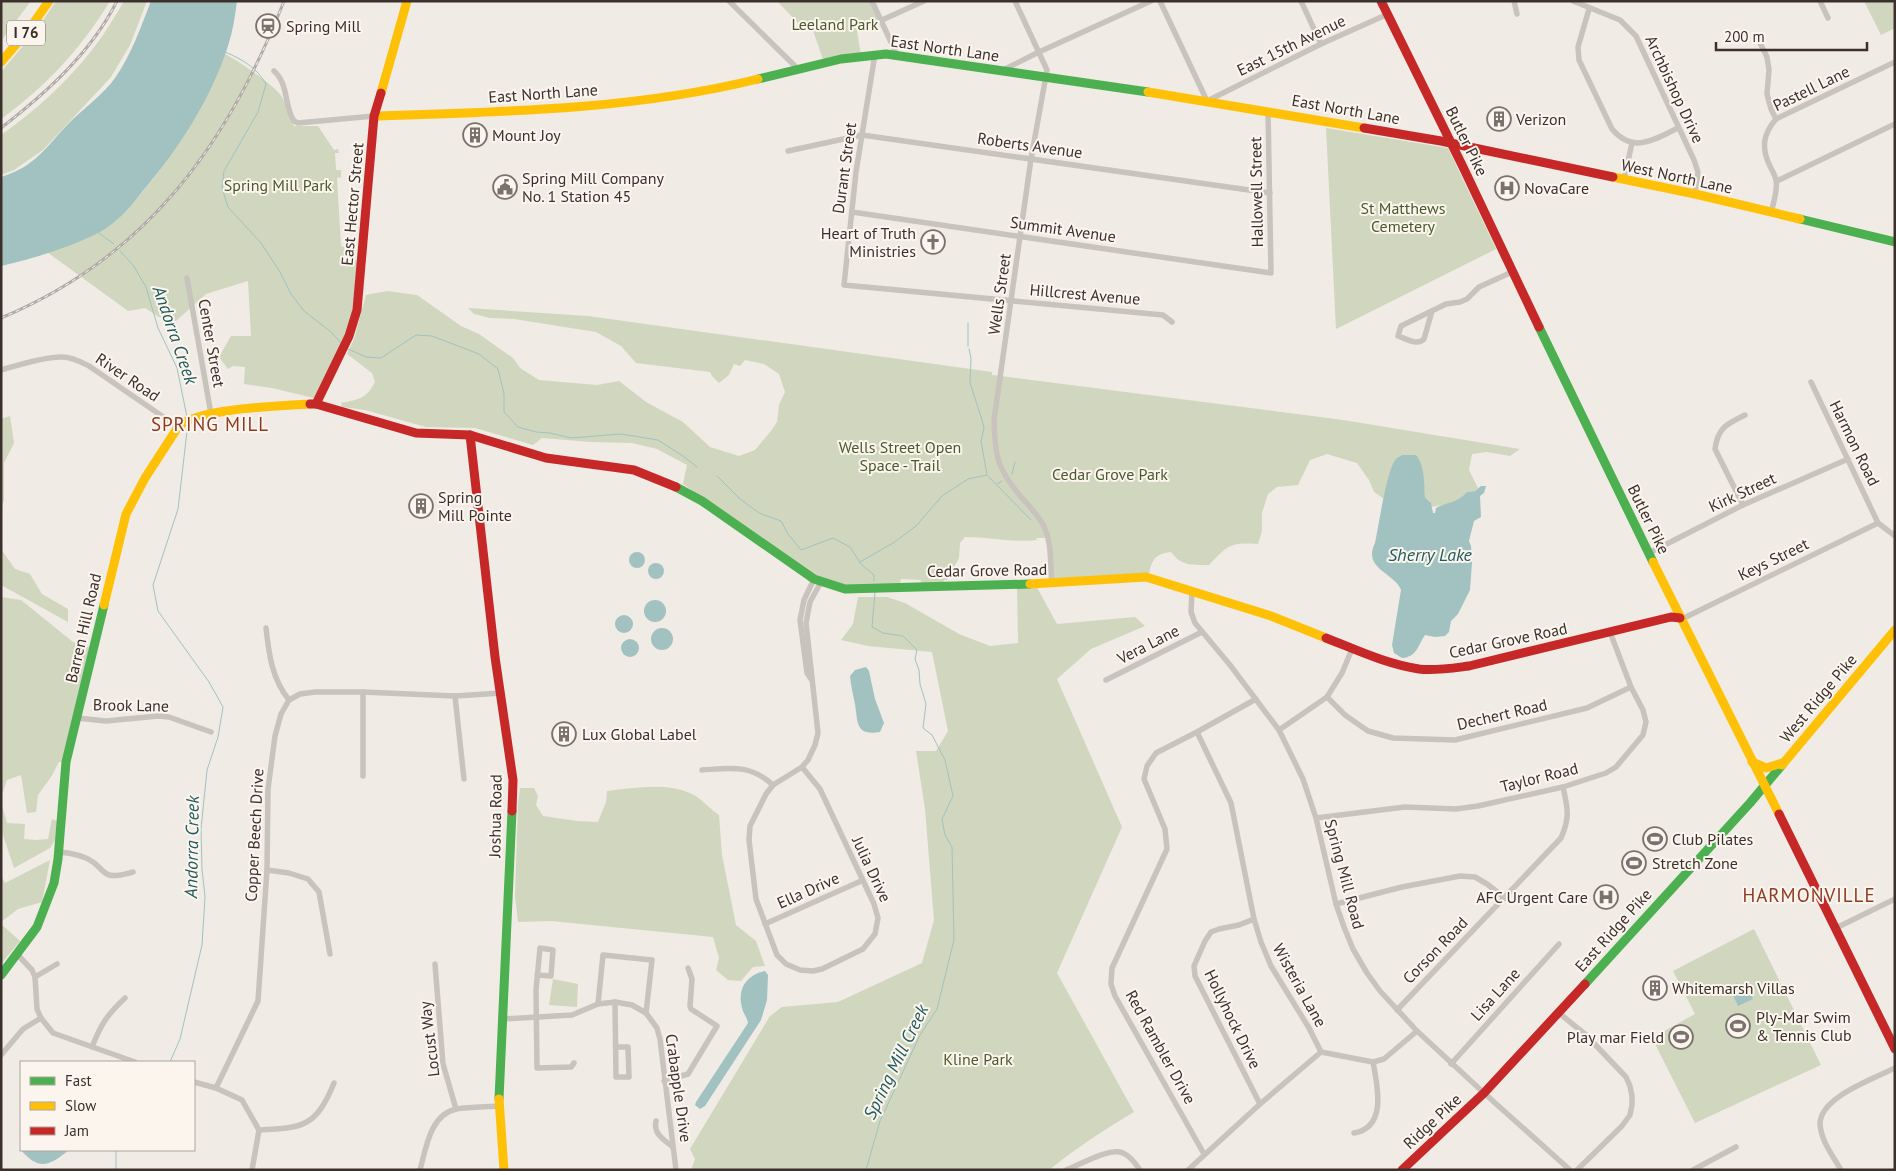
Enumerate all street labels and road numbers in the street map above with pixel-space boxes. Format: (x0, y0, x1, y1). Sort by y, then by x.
street label: East 15th Avenue (1233, 10, 1349, 80)
road number: I 76 (7, 20, 45, 46)
street label: East North Lane (889, 30, 1001, 66)
street label: Archbishop Drive (1641, 32, 1709, 146)
street label: Pastell Lane (1769, 61, 1853, 115)
street label: East North Lane (488, 79, 598, 107)
street label: East North Lane (1290, 90, 1402, 128)
street label: Butler Pike (1442, 103, 1492, 179)
street label: Durant Street (828, 121, 860, 215)
street label: Roberts Avenue (976, 128, 1084, 162)
street label: Hallowell Street (1245, 136, 1267, 247)
street label: East Hector Street (337, 141, 367, 266)
street label: West North Lane (1619, 154, 1735, 198)
street label: Summit Avenue (1009, 212, 1117, 246)
street label: Wells Street (983, 251, 1015, 336)
street label: Hillcrest Avenue (1029, 279, 1141, 309)
street label: Center Street (194, 297, 230, 389)
street label: River Road (92, 348, 164, 406)
street label: Harmon Road (1826, 397, 1884, 489)
street label: Kirk Street (1705, 468, 1779, 516)
street label: Butler Pike (1624, 481, 1674, 557)
street label: Keys Street (1734, 533, 1812, 585)
street label: Cedar Grove Road (927, 559, 1047, 581)
street label: Barren Hill Road (61, 571, 105, 685)
street label: Cedar Grove Road (1447, 618, 1569, 662)
street label: Vera Lane (1113, 620, 1182, 669)
street label: West Ridge Pike (1775, 650, 1861, 746)
street label: Brook Lane (93, 694, 169, 716)
street label: Dechert Road (1455, 694, 1549, 734)
street label: Taylor Road (1498, 758, 1580, 796)
street label: Copper Beech Drive (241, 768, 267, 902)
street label: Joshua Road (484, 774, 506, 859)
street label: Spring Mill Road (1321, 817, 1369, 931)
street label: Julia Drive (848, 832, 896, 905)
street label: Ella Drive (774, 867, 842, 913)
street label: East Ridge Pike (1570, 884, 1656, 976)
street label: Corson Road (1398, 913, 1472, 987)
street label: Wisteria Lane (1269, 940, 1331, 1030)
street label: Lisa Lane (1466, 963, 1524, 1025)
street label: Hollyhock Drive (1200, 966, 1266, 1072)
street label: Red Rambler Drive (1121, 987, 1201, 1107)
street label: Locust Way (414, 1000, 444, 1078)
street label: Crabapple Drive (662, 1033, 696, 1143)
street label: Ridge Pike (1399, 1089, 1465, 1153)

